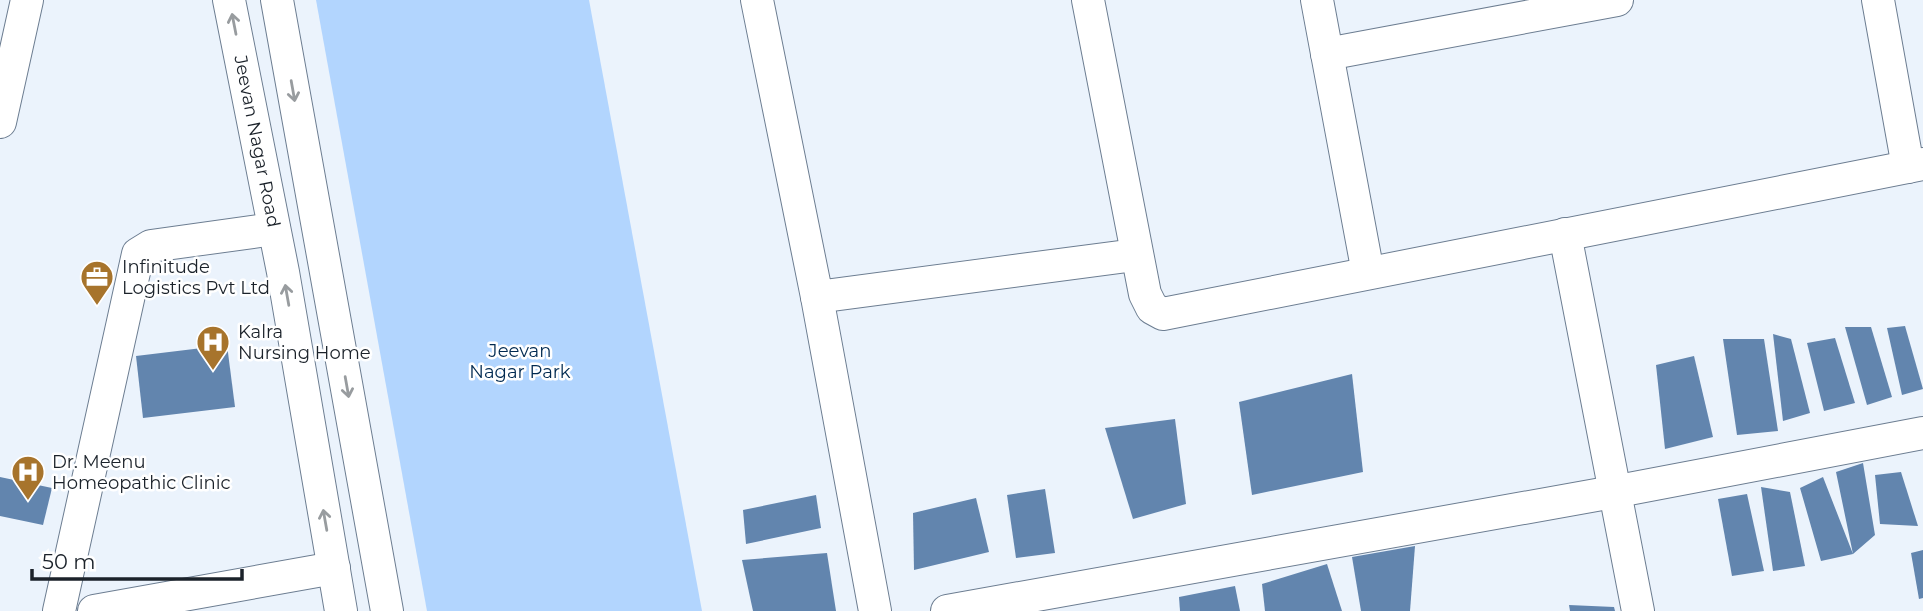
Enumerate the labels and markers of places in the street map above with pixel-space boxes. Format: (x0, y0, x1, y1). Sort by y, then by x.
place label: Infinitude Logistics Pvt Ltd (122, 256, 270, 299)
office icon: Infinitude Logistics Pvt Ltd (78, 258, 116, 307)
place label: Kalra Nursing Home (238, 321, 371, 364)
hospital icon: Kalra Nursing Home (194, 323, 232, 372)
place label: Dr. Meenu Homeopathic Clinic (52, 451, 231, 494)
hospital icon: Dr. Meenu Homeopathic Clinic (9, 453, 47, 502)

